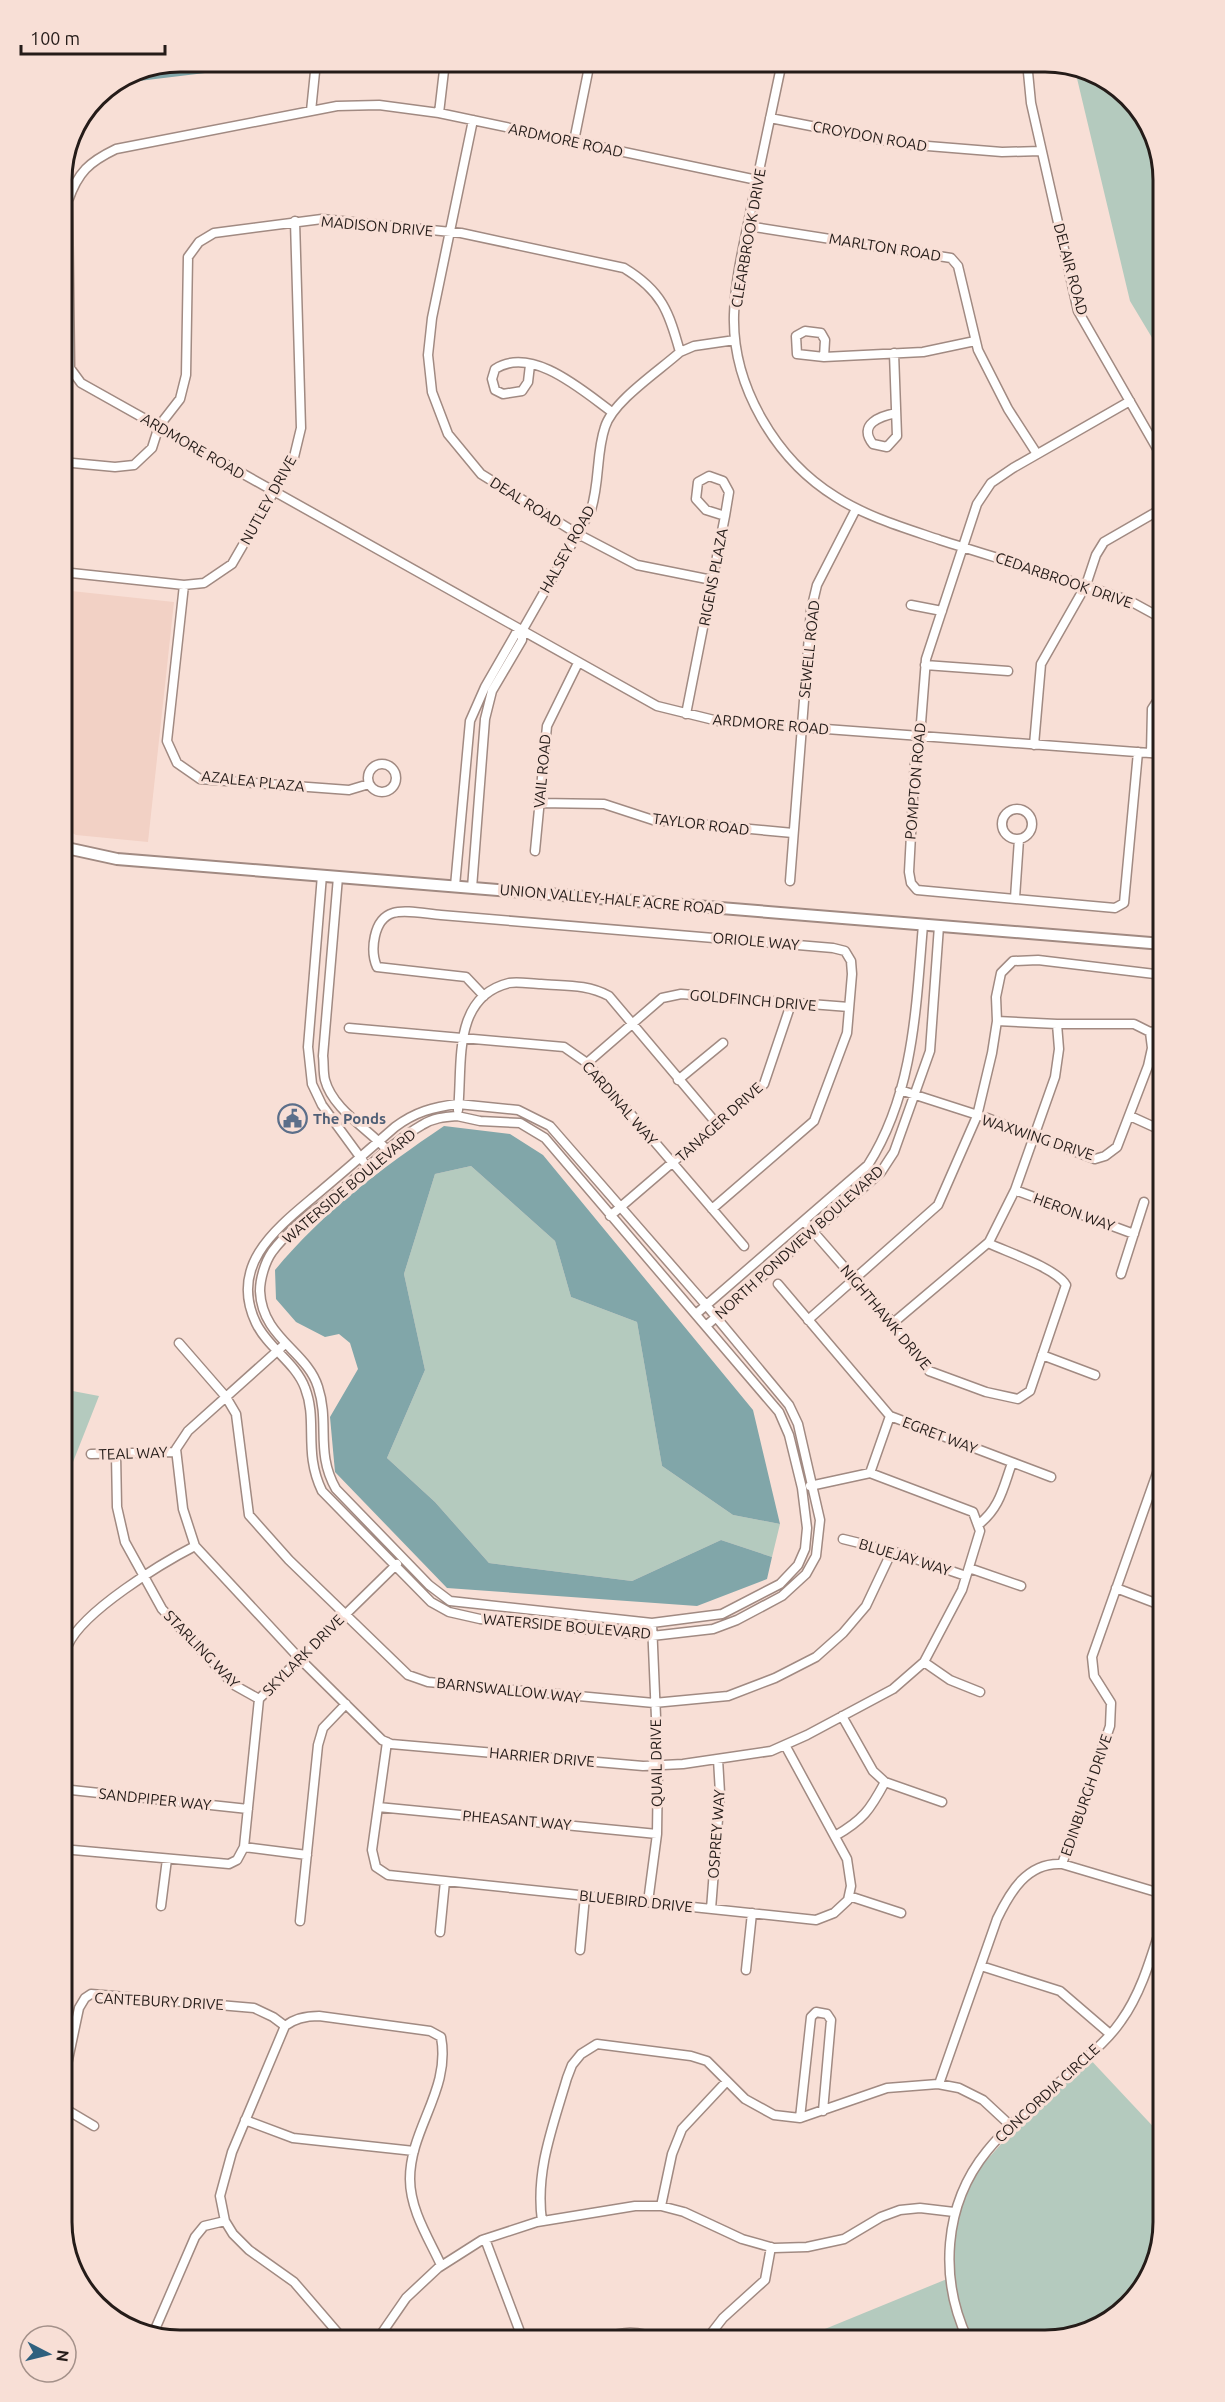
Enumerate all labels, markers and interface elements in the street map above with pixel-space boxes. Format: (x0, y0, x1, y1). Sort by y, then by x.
scale bar (21, 18, 165, 56)
text: 100 m (30, 28, 80, 48)
street label: CROYDON ROAD (811, 118, 929, 154)
street label: ARDMORE ROAD (507, 120, 625, 160)
street label: CLEARBROOK DRIVE (727, 167, 769, 309)
street label: MADISON DRIVE (320, 213, 434, 239)
street label: DELAIR ROAD (1051, 221, 1091, 317)
street label: MARLTON ROAD (828, 230, 942, 264)
street label: ARDMORE ROAD (138, 409, 248, 483)
street label: NUTLEY DRIVE (237, 452, 299, 548)
street label: DEAL ROAD (487, 473, 565, 531)
street label: HALSEY ROAD (536, 502, 598, 596)
street label: RIGENS PLAZA (695, 526, 731, 627)
street label: CEDARBROOK DRIVE (993, 549, 1135, 611)
street label: SEWELL ROAD (795, 599, 823, 699)
street label: ARDMORE ROAD (712, 710, 830, 738)
street label: POMPTON ROAD (901, 722, 929, 840)
street label: VAIL ROAD (530, 733, 554, 809)
street label: AZALEA PLAZA (201, 767, 306, 795)
street label: TAYLOR ROAD (652, 810, 750, 838)
street label: UNION VALLEY-HALF ACRE ROAD (499, 881, 725, 917)
street label: ORIOLE WAY (712, 929, 800, 953)
street label: GOLDFINCH DRIVE (689, 986, 817, 1014)
street label: CARDINAL WAY (579, 1058, 661, 1149)
street label: TANAGER DRIVE (672, 1079, 766, 1165)
public building icon: The Ponds (276, 1102, 308, 1134)
place label: The Ponds (313, 1110, 386, 1127)
street label: WAXWING DRIVE (980, 1111, 1096, 1163)
street label: WATERSIDE BOULEVARD (279, 1125, 419, 1247)
street label: NORTH PONDVIEW BOULEVARD (711, 1162, 887, 1322)
street label: HERON WAY (1031, 1189, 1117, 1235)
street label: NIGHTHAWK DRIVE (837, 1261, 935, 1373)
street label: EGRET WAY (900, 1413, 980, 1457)
street label: TEAL WAY (98, 1443, 168, 1463)
street label: BLUEJAY WAY (857, 1535, 953, 1579)
street label: STARLING WAY (161, 1607, 243, 1691)
street label: WATERSIDE BOULEVARD (482, 1610, 652, 1642)
street label: SKYLARK DRIVE (259, 1611, 347, 1699)
street label: BARNSWALLOW WAY (436, 1674, 582, 1706)
street label: QUAIL DRIVE (647, 1719, 665, 1807)
street label: EDINBURGH DRIVE (1057, 1732, 1115, 1858)
street label: HARRIER DRIVE (489, 1744, 595, 1770)
street label: SANDPIPER WAY (98, 1785, 212, 1813)
street label: OSPREY WAY (704, 1788, 728, 1879)
street label: PHEASANT WAY (462, 1807, 572, 1833)
street label: BLUEBIRD DRIVE (578, 1887, 694, 1915)
street label: CANTEBURY DRIVE (94, 1989, 224, 2013)
street label: CONCORDIA CIRCLE (991, 2040, 1103, 2146)
north arrow (18, 2324, 78, 2384)
text: N (53, 2349, 73, 2363)

